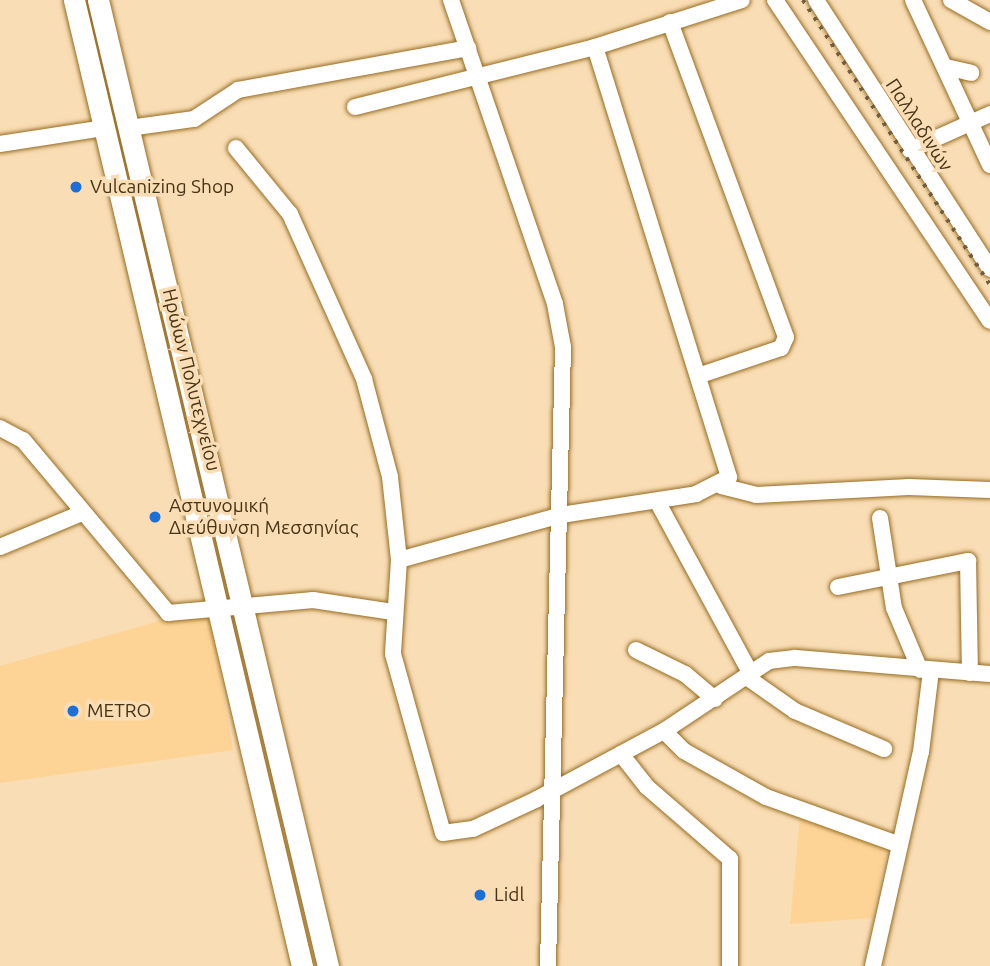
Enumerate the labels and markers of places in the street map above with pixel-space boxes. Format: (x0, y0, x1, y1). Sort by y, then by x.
place label: Vulcanizing Shop (90, 176, 234, 198)
marker: Vulcanizing Shop (68, 179, 84, 195)
place label: Αστυνομική Διεύθυνση Μεσσηνίας (169, 495, 358, 539)
marker: Αστυνομική Διεύθυνση Μεσσηνίας (147, 509, 163, 525)
place label: METRO (87, 700, 151, 722)
marker: METRO (65, 703, 81, 719)
place label: Lidl (494, 884, 524, 906)
marker: Lidl (472, 887, 488, 903)

